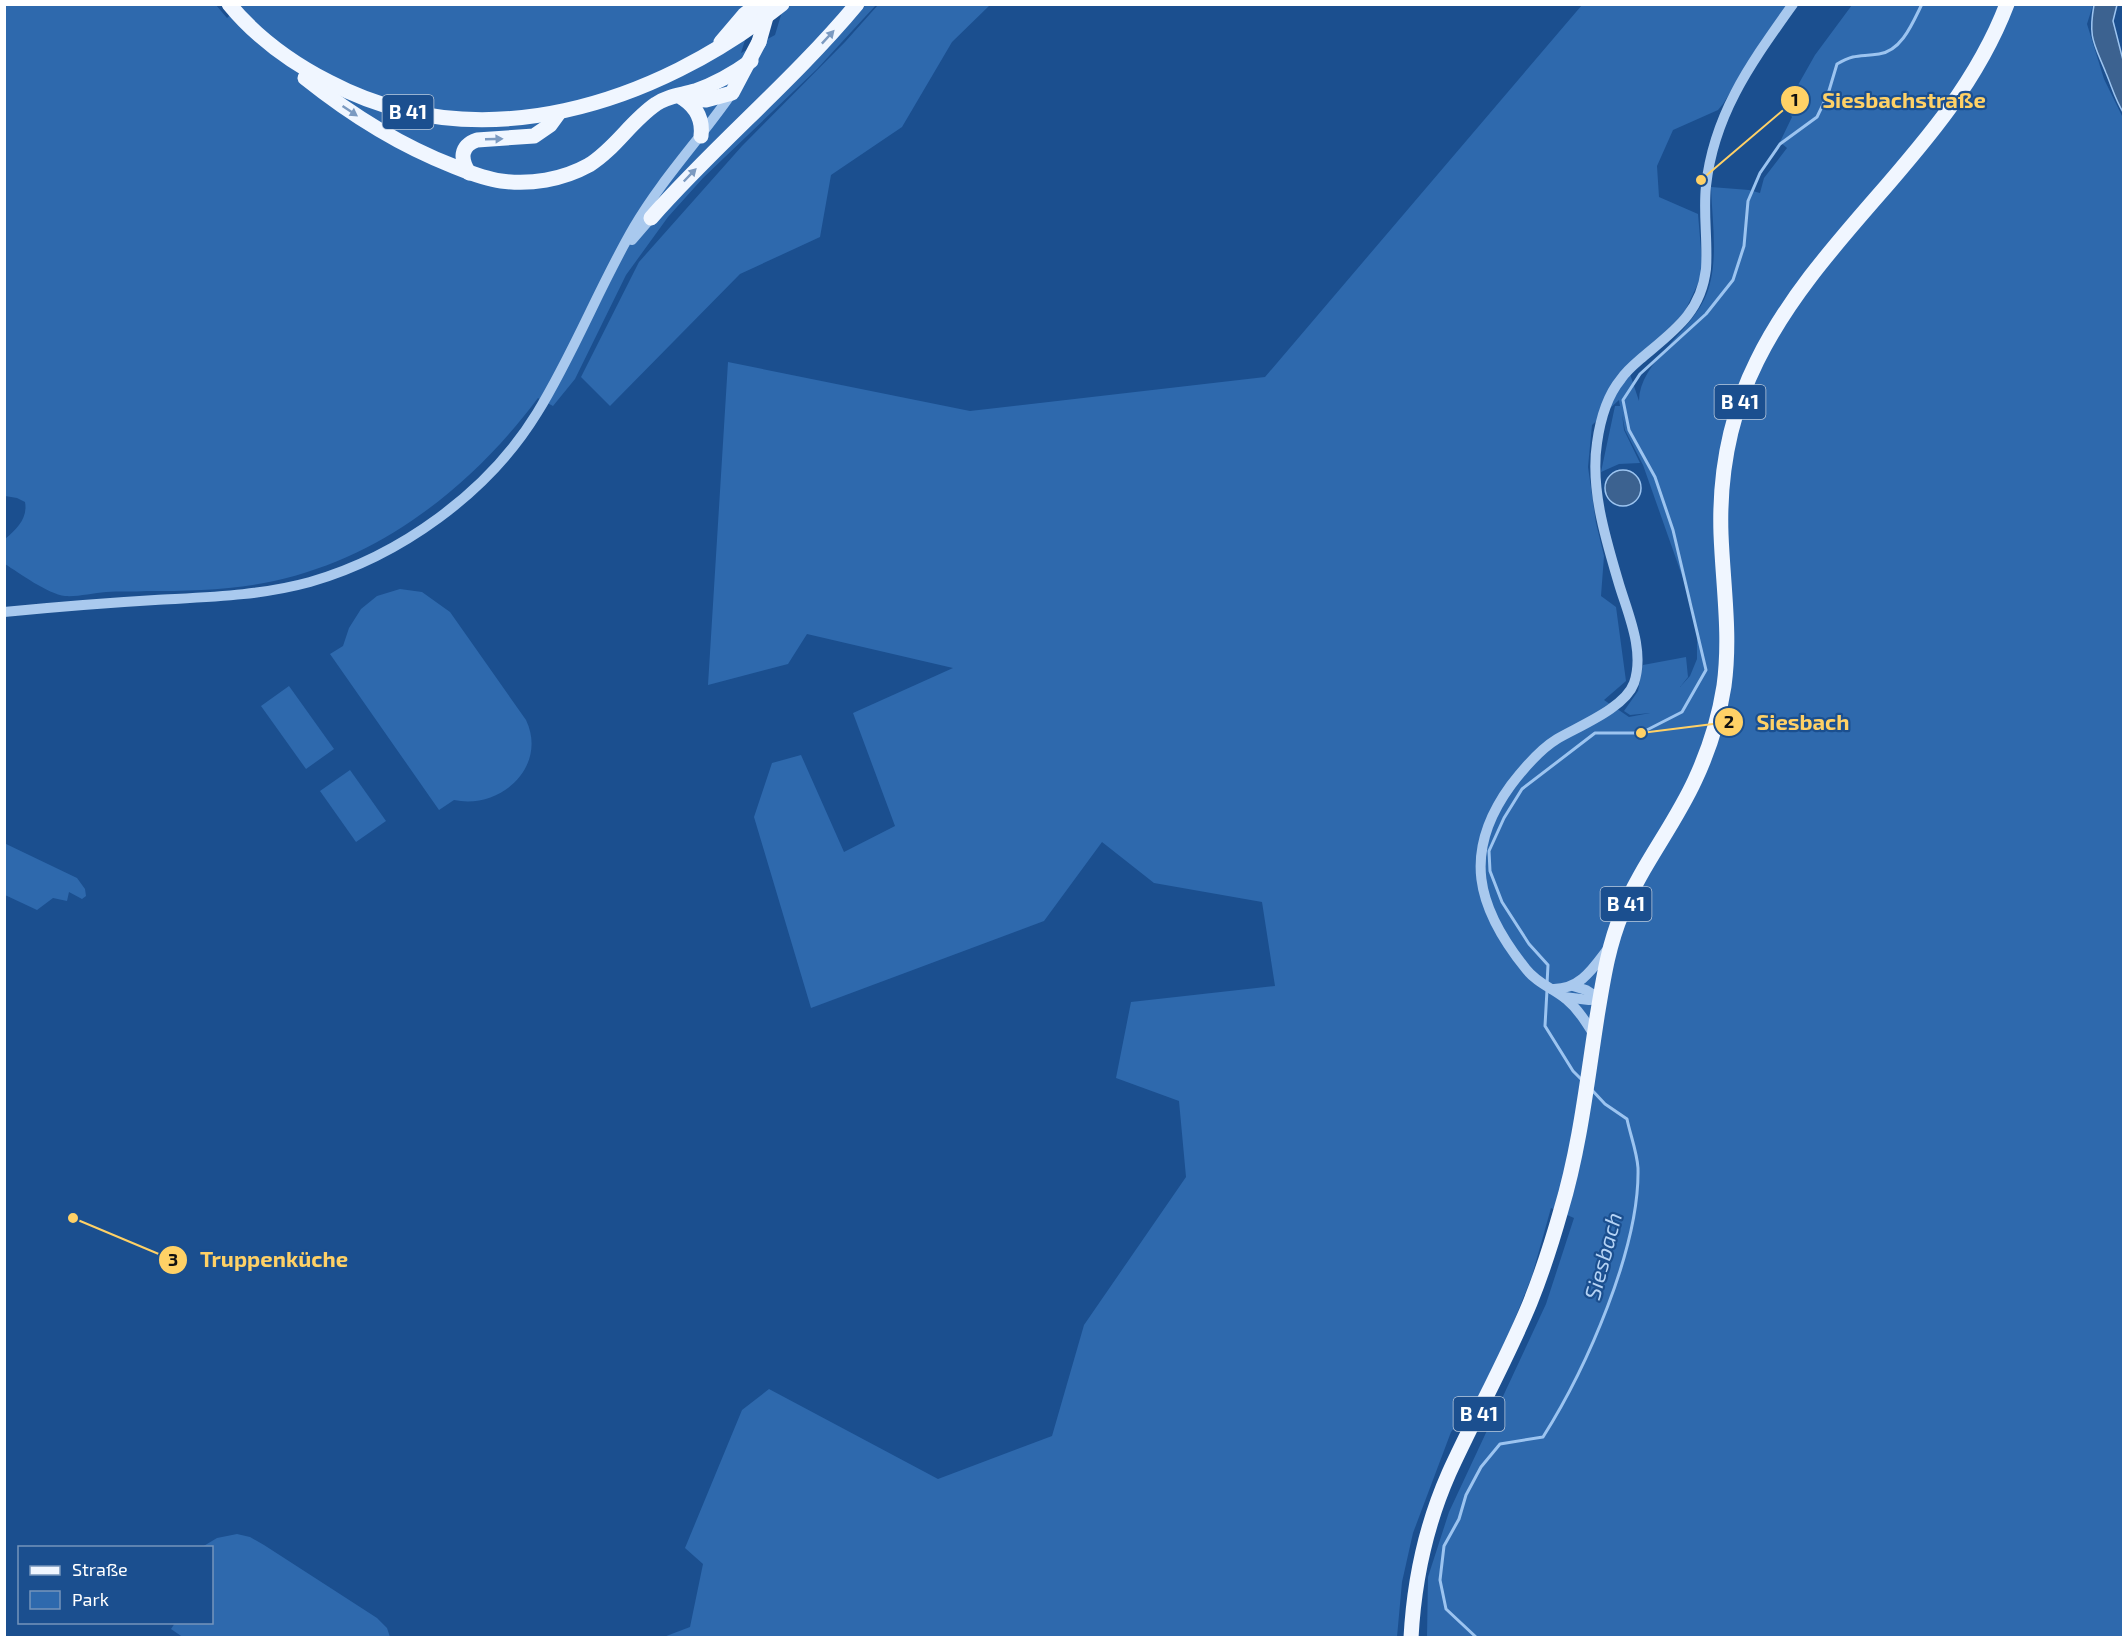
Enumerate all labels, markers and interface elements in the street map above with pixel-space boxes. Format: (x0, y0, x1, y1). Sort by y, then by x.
one-way arrow (821, 30, 834, 45)
callout: Siesbachstraße (1780, 80, 1998, 120)
text: Siesbachstraße (1822, 86, 1986, 112)
text: 1 (1791, 88, 1799, 110)
road number: B 41 (382, 95, 434, 129)
one-way arrow (342, 105, 358, 116)
one-way arrow (484, 135, 503, 144)
one-way arrow (683, 168, 697, 182)
road number: B 41 (1714, 385, 1766, 419)
callout: Siesbach (1714, 702, 1861, 742)
text: Siesbach (1756, 708, 1850, 734)
text: 2 (1724, 710, 1734, 732)
road number: B 41 (1600, 887, 1652, 921)
water label: Siesbach (1578, 1209, 1626, 1302)
callout: Truppenküche (158, 1240, 360, 1280)
text: Truppenküche (200, 1245, 348, 1271)
text: 3 (168, 1248, 178, 1270)
road number: B 41 (1454, 1397, 1504, 1431)
legend (18, 1546, 213, 1624)
text: Straße (72, 1558, 128, 1580)
text: Park (72, 1588, 109, 1610)

